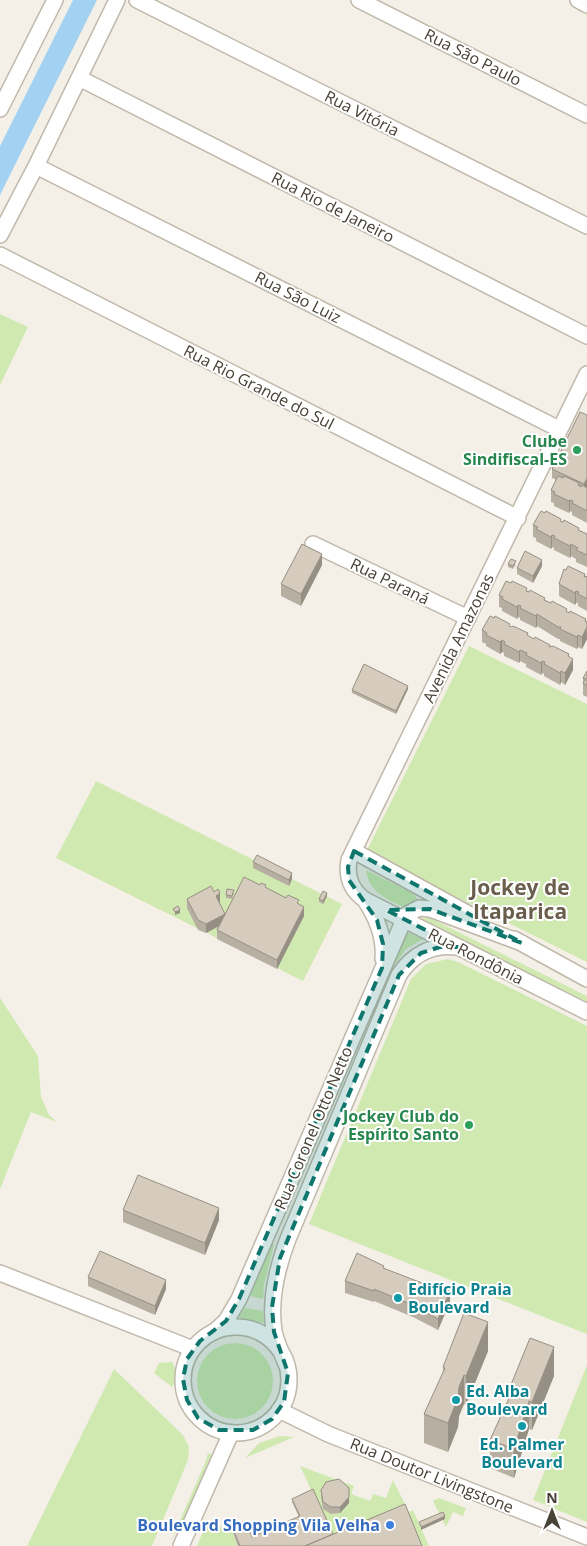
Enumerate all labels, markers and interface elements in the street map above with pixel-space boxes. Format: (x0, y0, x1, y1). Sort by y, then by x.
street label: Rua São Paulo (421, 23, 525, 91)
street label: Rua Vitória (321, 85, 403, 141)
street label: Rua Rio de Janeiro (268, 166, 398, 248)
street label: Rua São Luiz (251, 266, 345, 328)
street label: Rua Rio Grande do Sul (180, 339, 338, 435)
place label: Clube Sindifiscal-ES (463, 430, 567, 470)
marker: Clube Sindifiscal-ES (571, 444, 583, 456)
street label: Rua Paraná (347, 552, 433, 610)
street label: Avenida Amazonas (417, 570, 499, 706)
district label: Jockey de Itaparica (468, 873, 570, 925)
street label: Rua Rondônia (425, 923, 527, 989)
street label: Rua Coronel Otto Netto (269, 1043, 357, 1213)
place label: Jockey Club do Espírito Santo (341, 1105, 459, 1145)
marker: Jockey Club do Espírito Santo (463, 1119, 475, 1131)
place label: Edifício Praia Boulevard (408, 1278, 512, 1318)
marker: Edifício Praia Boulevard (392, 1292, 404, 1304)
place label: Ed. Alba Boulevard (466, 1380, 548, 1420)
marker: Ed. Alba Boulevard (450, 1394, 462, 1406)
marker: Ed. Palmer Boulevard (516, 1420, 528, 1432)
street label: Rua Doutor Livingstone (347, 1432, 517, 1518)
place label: Ed. Palmer Boulevard (480, 1433, 564, 1473)
north arrow (527, 1486, 577, 1536)
text: N (546, 1488, 558, 1507)
place label: Boulevard Shopping Vila Velha (137, 1514, 380, 1536)
marker: Boulevard Shopping Vila Velha (384, 1519, 396, 1531)

